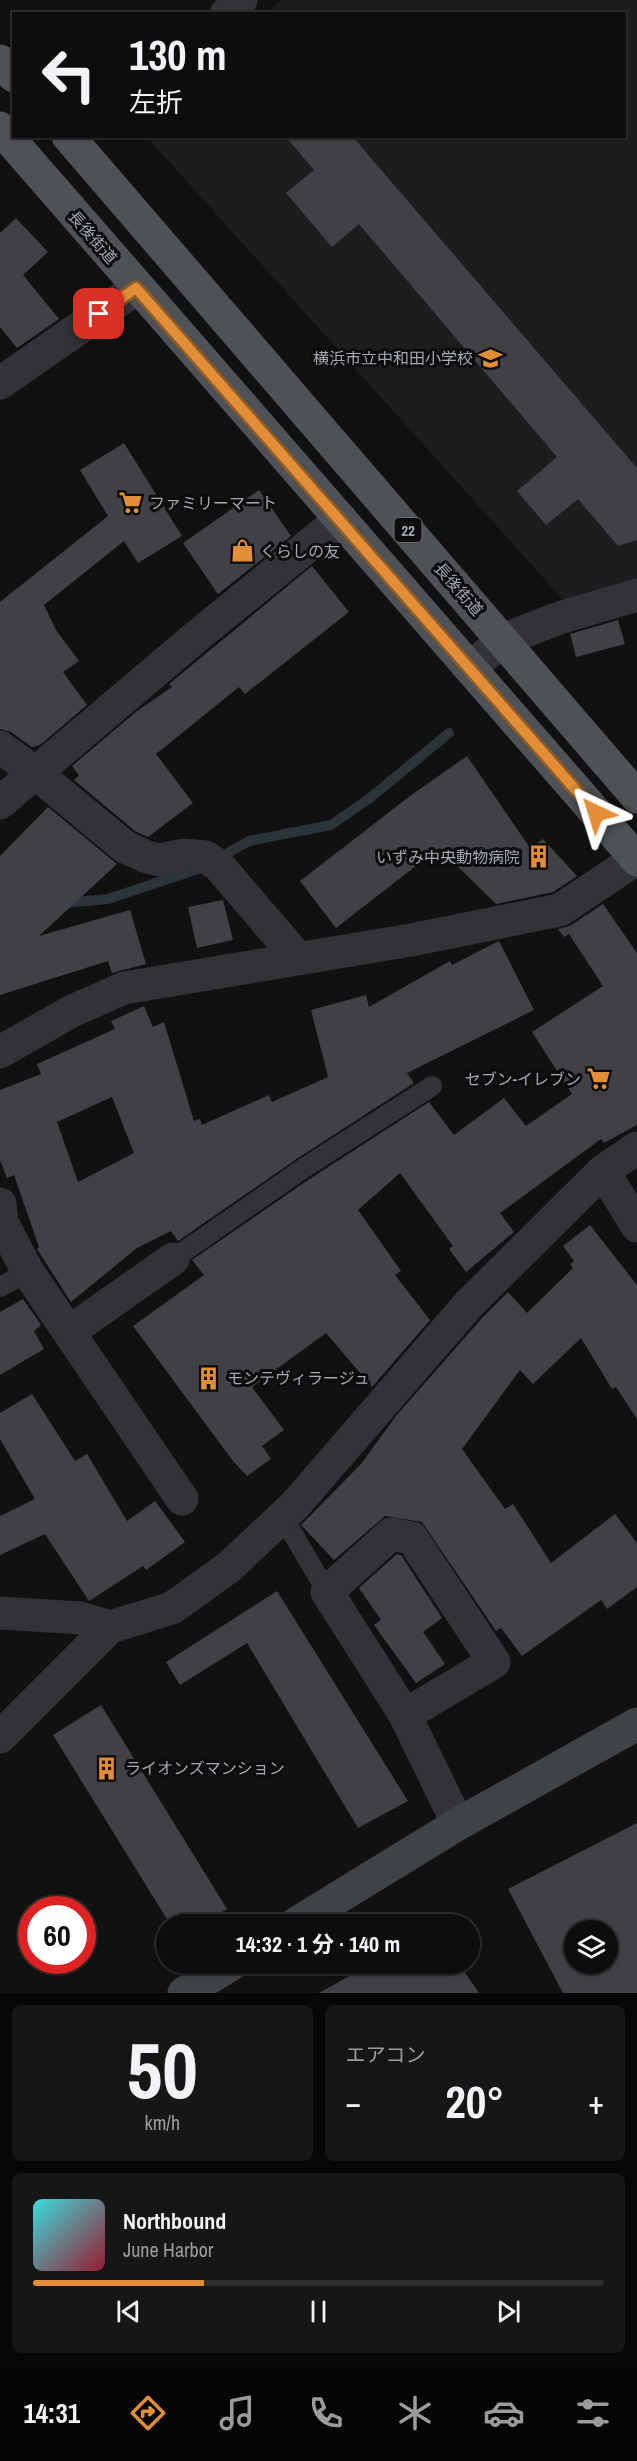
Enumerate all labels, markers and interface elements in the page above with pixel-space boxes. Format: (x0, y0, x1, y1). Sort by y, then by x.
text: 130 m (129, 27, 227, 83)
icon: left (30, 36, 108, 114)
text: 左折 (129, 84, 183, 120)
street label: 長後街道 (64, 206, 122, 268)
pin (73, 288, 124, 339)
icon: arrive (82, 297, 115, 330)
school or university icon: 横浜市立中和田小学校 (478, 345, 504, 371)
place label: 横浜市立中和田小学校 (313, 347, 473, 369)
supermarket icon: ファミリーマート (118, 490, 144, 516)
place label: ファミリーマート (149, 492, 277, 514)
road number: 22 (394, 518, 422, 542)
shop icon: くらしの友 (229, 538, 255, 564)
place label: くらしの友 (260, 540, 340, 562)
street label: 長後街道 (430, 558, 488, 620)
position arrow (564, 781, 628, 845)
building icon: いずみ中央動物病院 (525, 844, 551, 870)
place label: いずみ中央動物病院 (376, 846, 520, 868)
supermarket icon: セブン-イレブン (586, 1066, 612, 1092)
place label: セブン-イレブン (465, 1068, 581, 1090)
building icon: モンテヴィラージュ (196, 1365, 222, 1391)
place label: モンテヴィラージュ (227, 1367, 370, 1389)
building icon: ライオンズマンション (94, 1755, 120, 1781)
place label: ライオンズマンション (125, 1757, 285, 1779)
speed limit sign: 60 (18, 1896, 96, 1974)
map controls (564, 1920, 618, 1974)
button: layers (564, 1920, 618, 1974)
text: 14:32 · 1 分 · 140 m (236, 1929, 400, 1959)
text: 50 (127, 2017, 198, 2122)
text: エアコン (346, 2041, 426, 2068)
text: 20° (445, 2071, 504, 2132)
text: − (346, 2080, 361, 2124)
text: + (588, 2080, 604, 2124)
text: km/h (144, 2109, 180, 2136)
text: Northbound (123, 2206, 226, 2236)
text: June Harbor (123, 2236, 213, 2263)
icon: previous (112, 2295, 145, 2328)
icon: pause (302, 2295, 335, 2328)
icon: next (492, 2295, 525, 2328)
icon: directions (127, 2392, 169, 2434)
icon: music (216, 2392, 258, 2434)
icon: phone (305, 2392, 347, 2434)
icon: climate (394, 2392, 436, 2434)
icon: car (483, 2392, 525, 2434)
icon: filters (572, 2392, 614, 2434)
text: 14:31 (23, 2395, 80, 2431)

